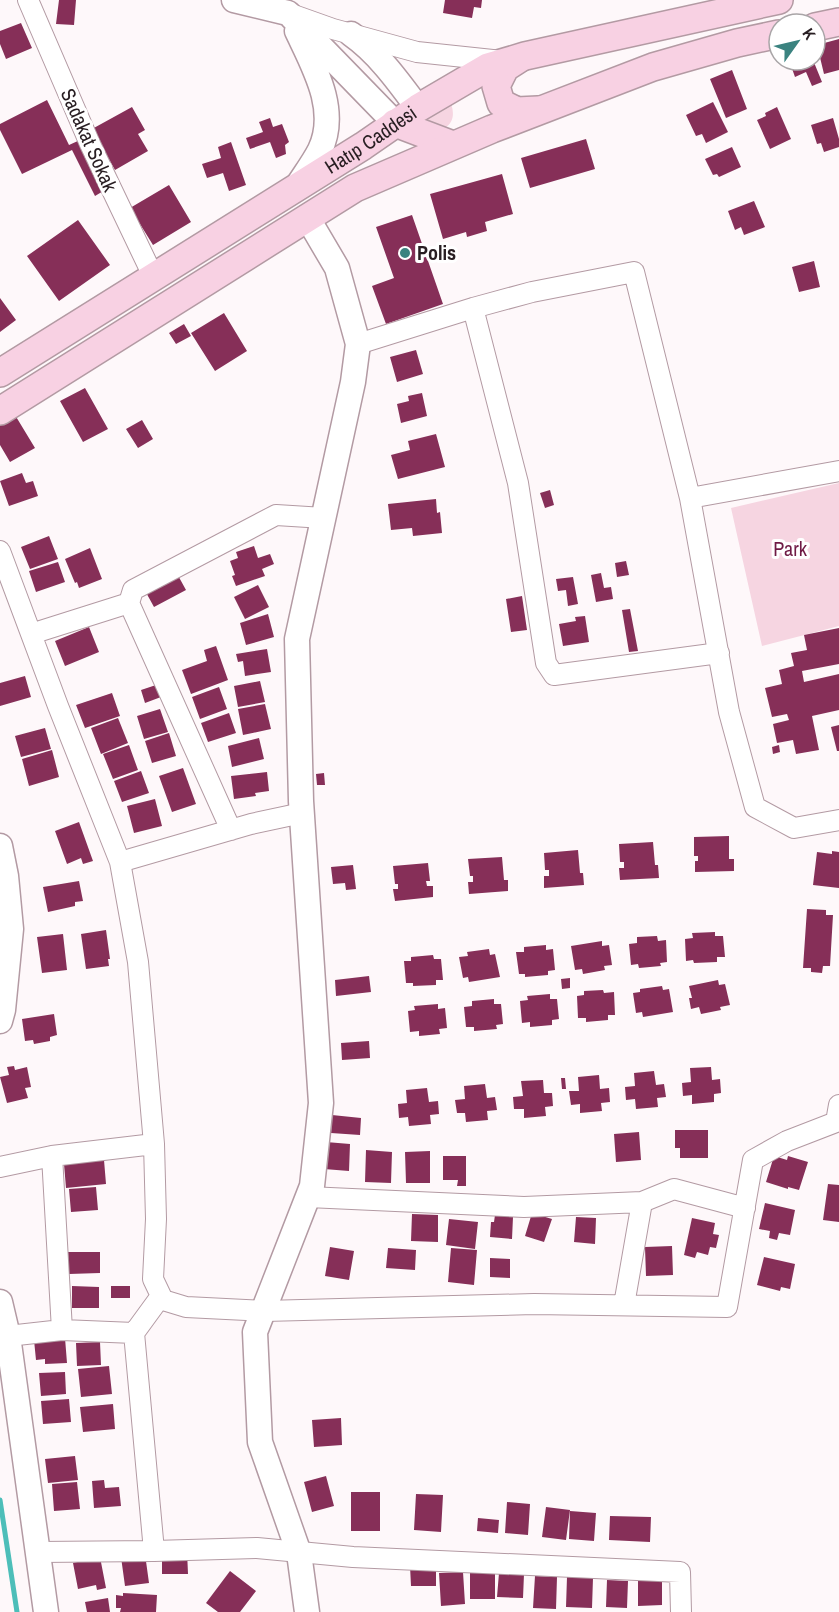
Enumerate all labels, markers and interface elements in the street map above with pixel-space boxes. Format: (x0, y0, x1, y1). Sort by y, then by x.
north arrow (767, 12, 827, 72)
text: K (798, 24, 821, 44)
street label: Sadakat Sokak (55, 84, 125, 196)
street label: Hatıp Caddesi (319, 99, 422, 180)
place label: Polis (417, 239, 456, 266)
marker: Polis (398, 246, 412, 260)
park label: Park (773, 535, 808, 562)

